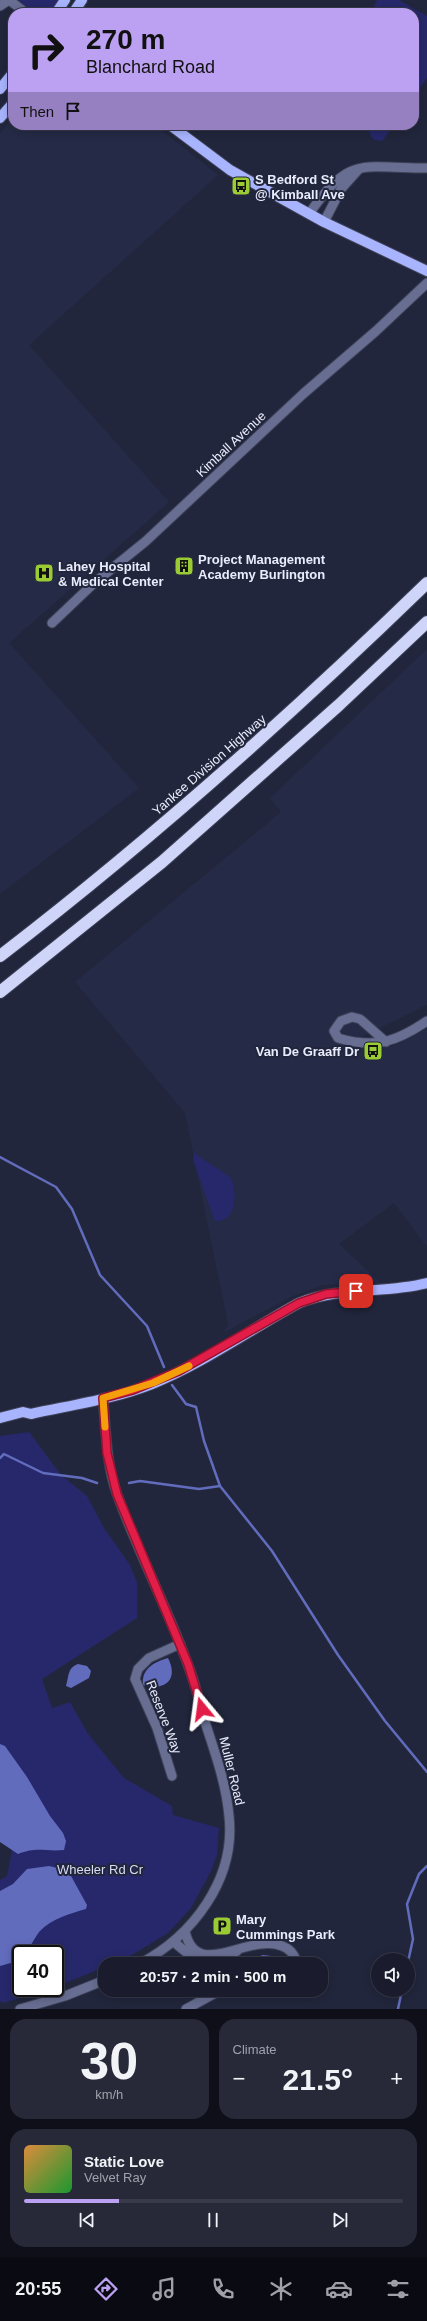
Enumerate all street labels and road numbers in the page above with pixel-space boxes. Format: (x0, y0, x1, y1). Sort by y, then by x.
street label: Kimball Avenue (193, 408, 269, 480)
street label: Yankee Division Highway (149, 711, 269, 818)
street label: Reserve Way (143, 1678, 185, 1756)
street label: Muller Road (216, 1735, 248, 1807)

